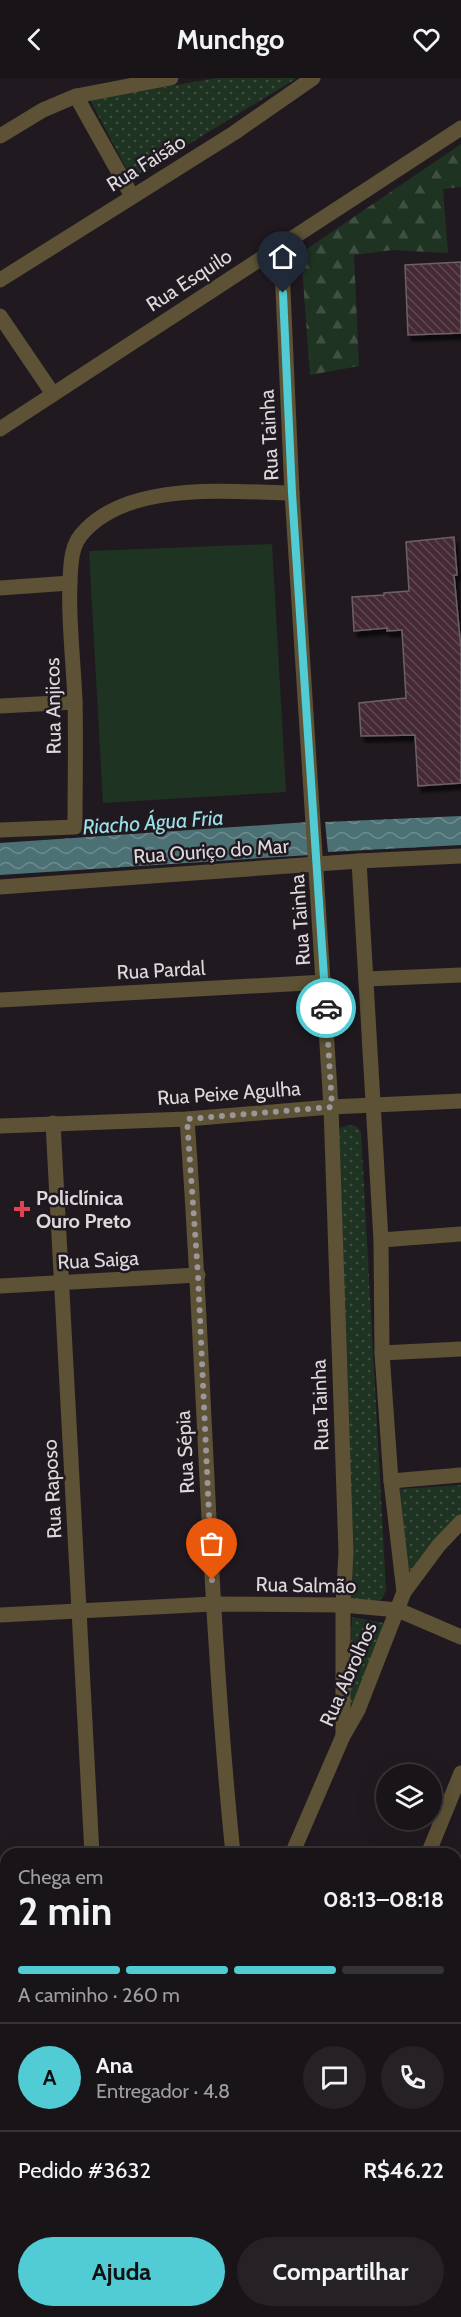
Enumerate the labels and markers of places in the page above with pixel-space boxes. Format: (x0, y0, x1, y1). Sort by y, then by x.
pin (257, 231, 308, 293)
place label: Policlínica Ouro Preto (36, 1186, 131, 1233)
marker: Policlínica Ouro Preto (13, 1200, 31, 1218)
pin (186, 1518, 237, 1580)

